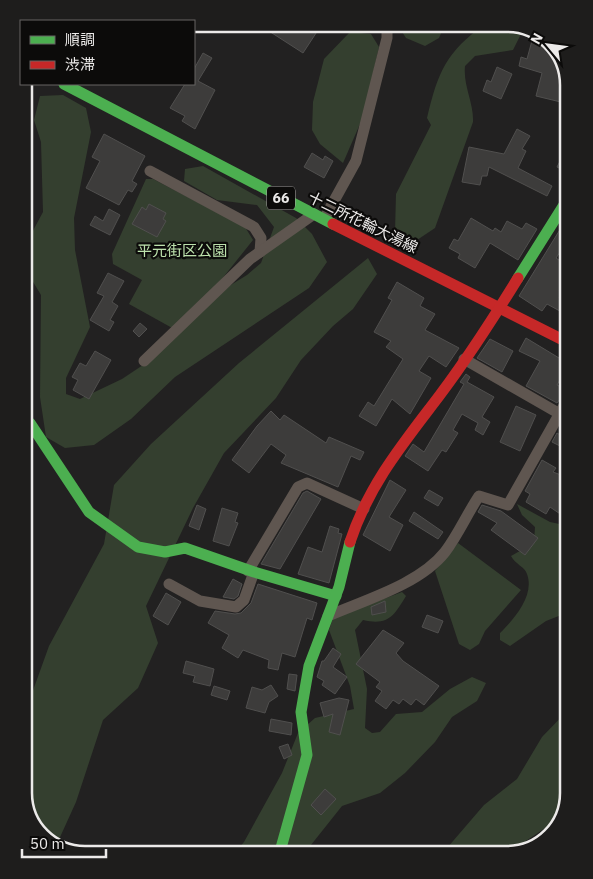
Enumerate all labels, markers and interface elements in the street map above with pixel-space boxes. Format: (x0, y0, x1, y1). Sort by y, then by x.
legend (20, 20, 195, 85)
north arrow (523, 20, 573, 70)
text: 順調 (65, 30, 95, 49)
text: N (526, 30, 547, 47)
text: 渋滞 (65, 55, 95, 74)
road number: 66 (267, 187, 295, 210)
street label: 十二所花輪大湯線 (305, 187, 421, 257)
park label: 平元街区公園 (137, 241, 227, 260)
scale bar (22, 826, 106, 858)
text: 50 m (30, 834, 65, 853)

